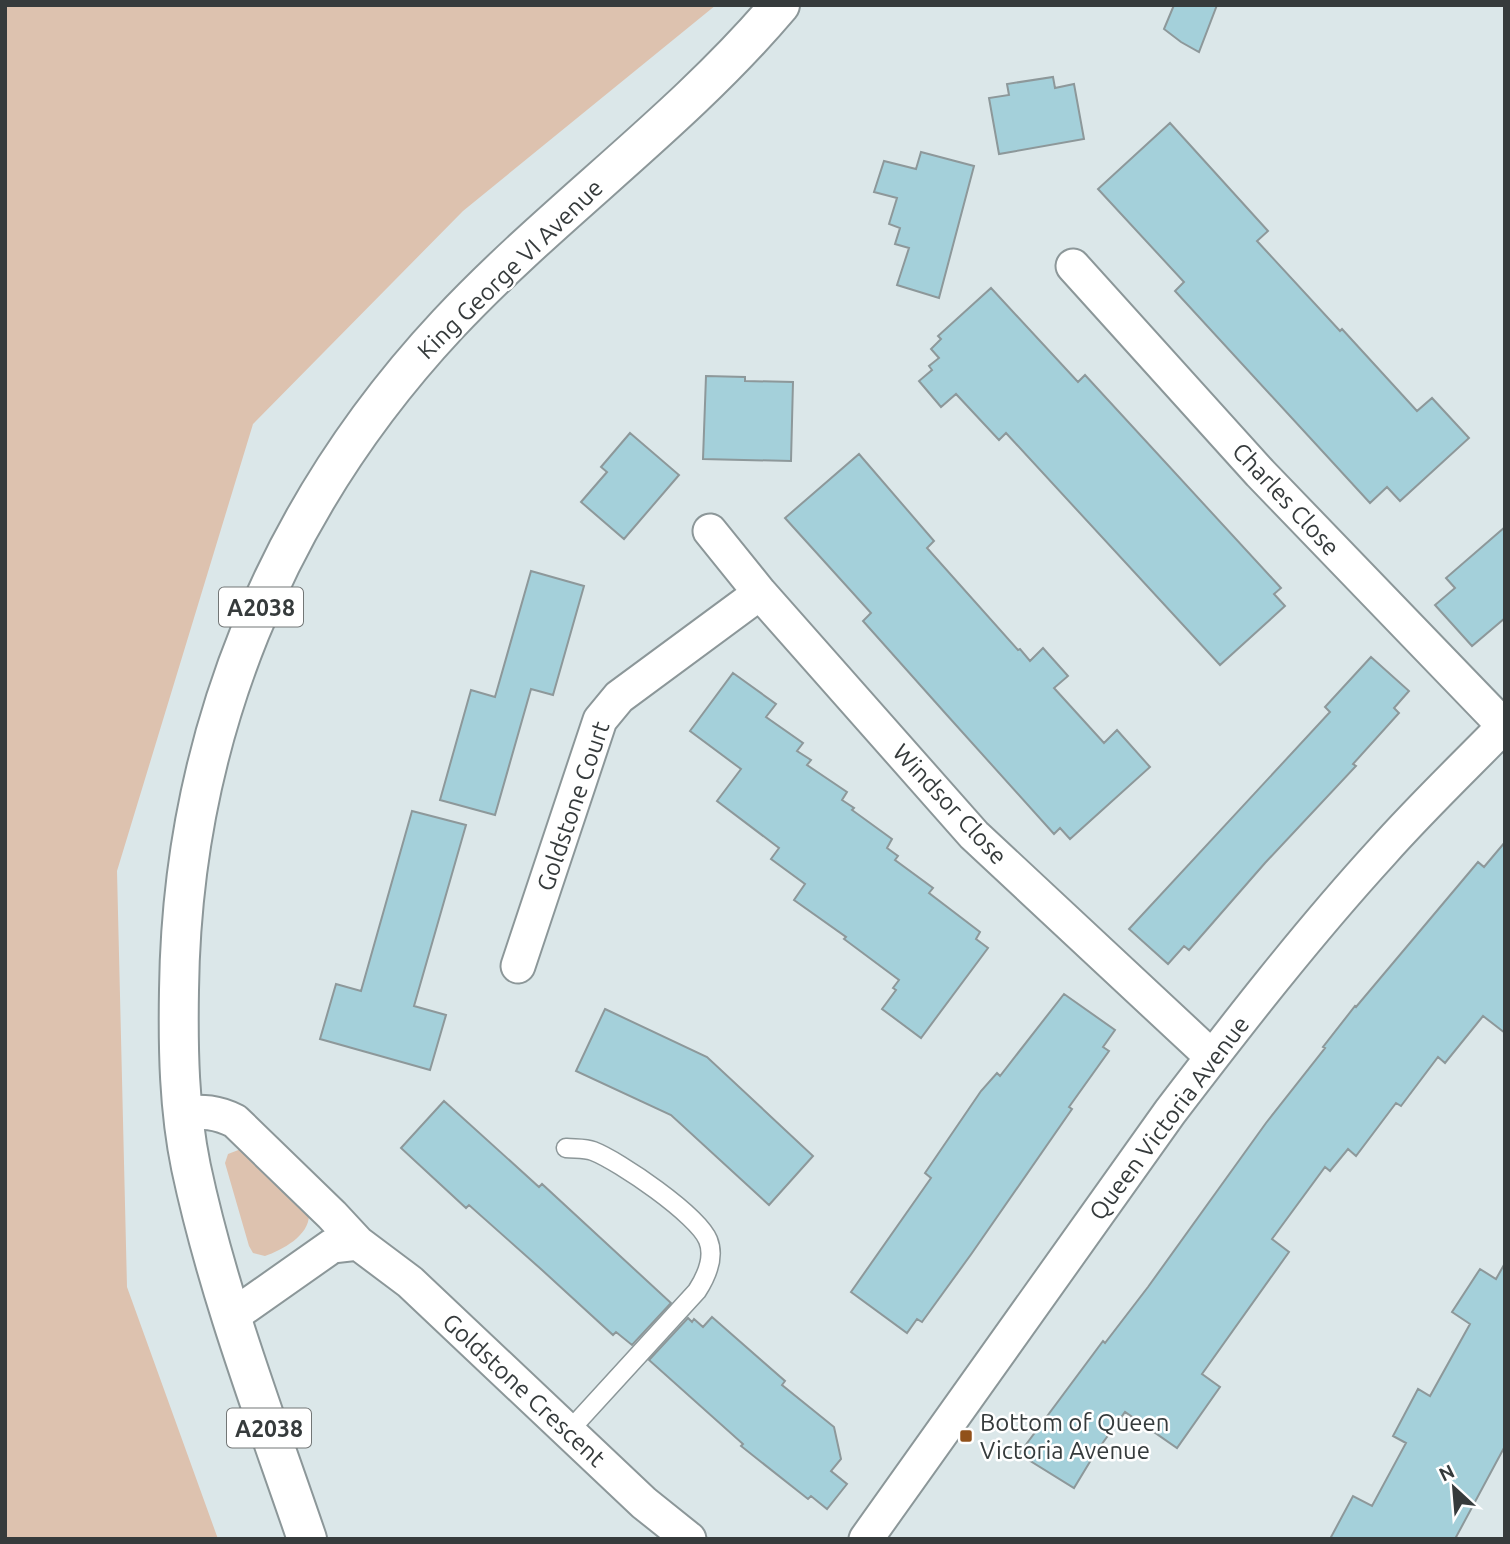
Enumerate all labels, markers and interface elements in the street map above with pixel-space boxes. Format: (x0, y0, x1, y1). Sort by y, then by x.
street label: King George VI Avenue (412, 174, 608, 364)
street label: Charles Close (1227, 437, 1345, 561)
road number: A2038 (219, 587, 303, 626)
street label: Goldstone Court (531, 717, 615, 894)
street label: Windsor Close (888, 738, 1012, 870)
street label: Queen Victoria Avenue (1084, 1011, 1254, 1225)
street label: Goldstone Crescent (437, 1308, 611, 1472)
road number: A2038 (227, 1408, 311, 1448)
place label: Bottom of Queen Victoria Avenue (980, 1409, 1170, 1464)
marker: Bottom of Queen Victoria Avenue (958, 1428, 974, 1444)
north arrow (1419, 1453, 1489, 1523)
text: N (1435, 1460, 1458, 1486)

